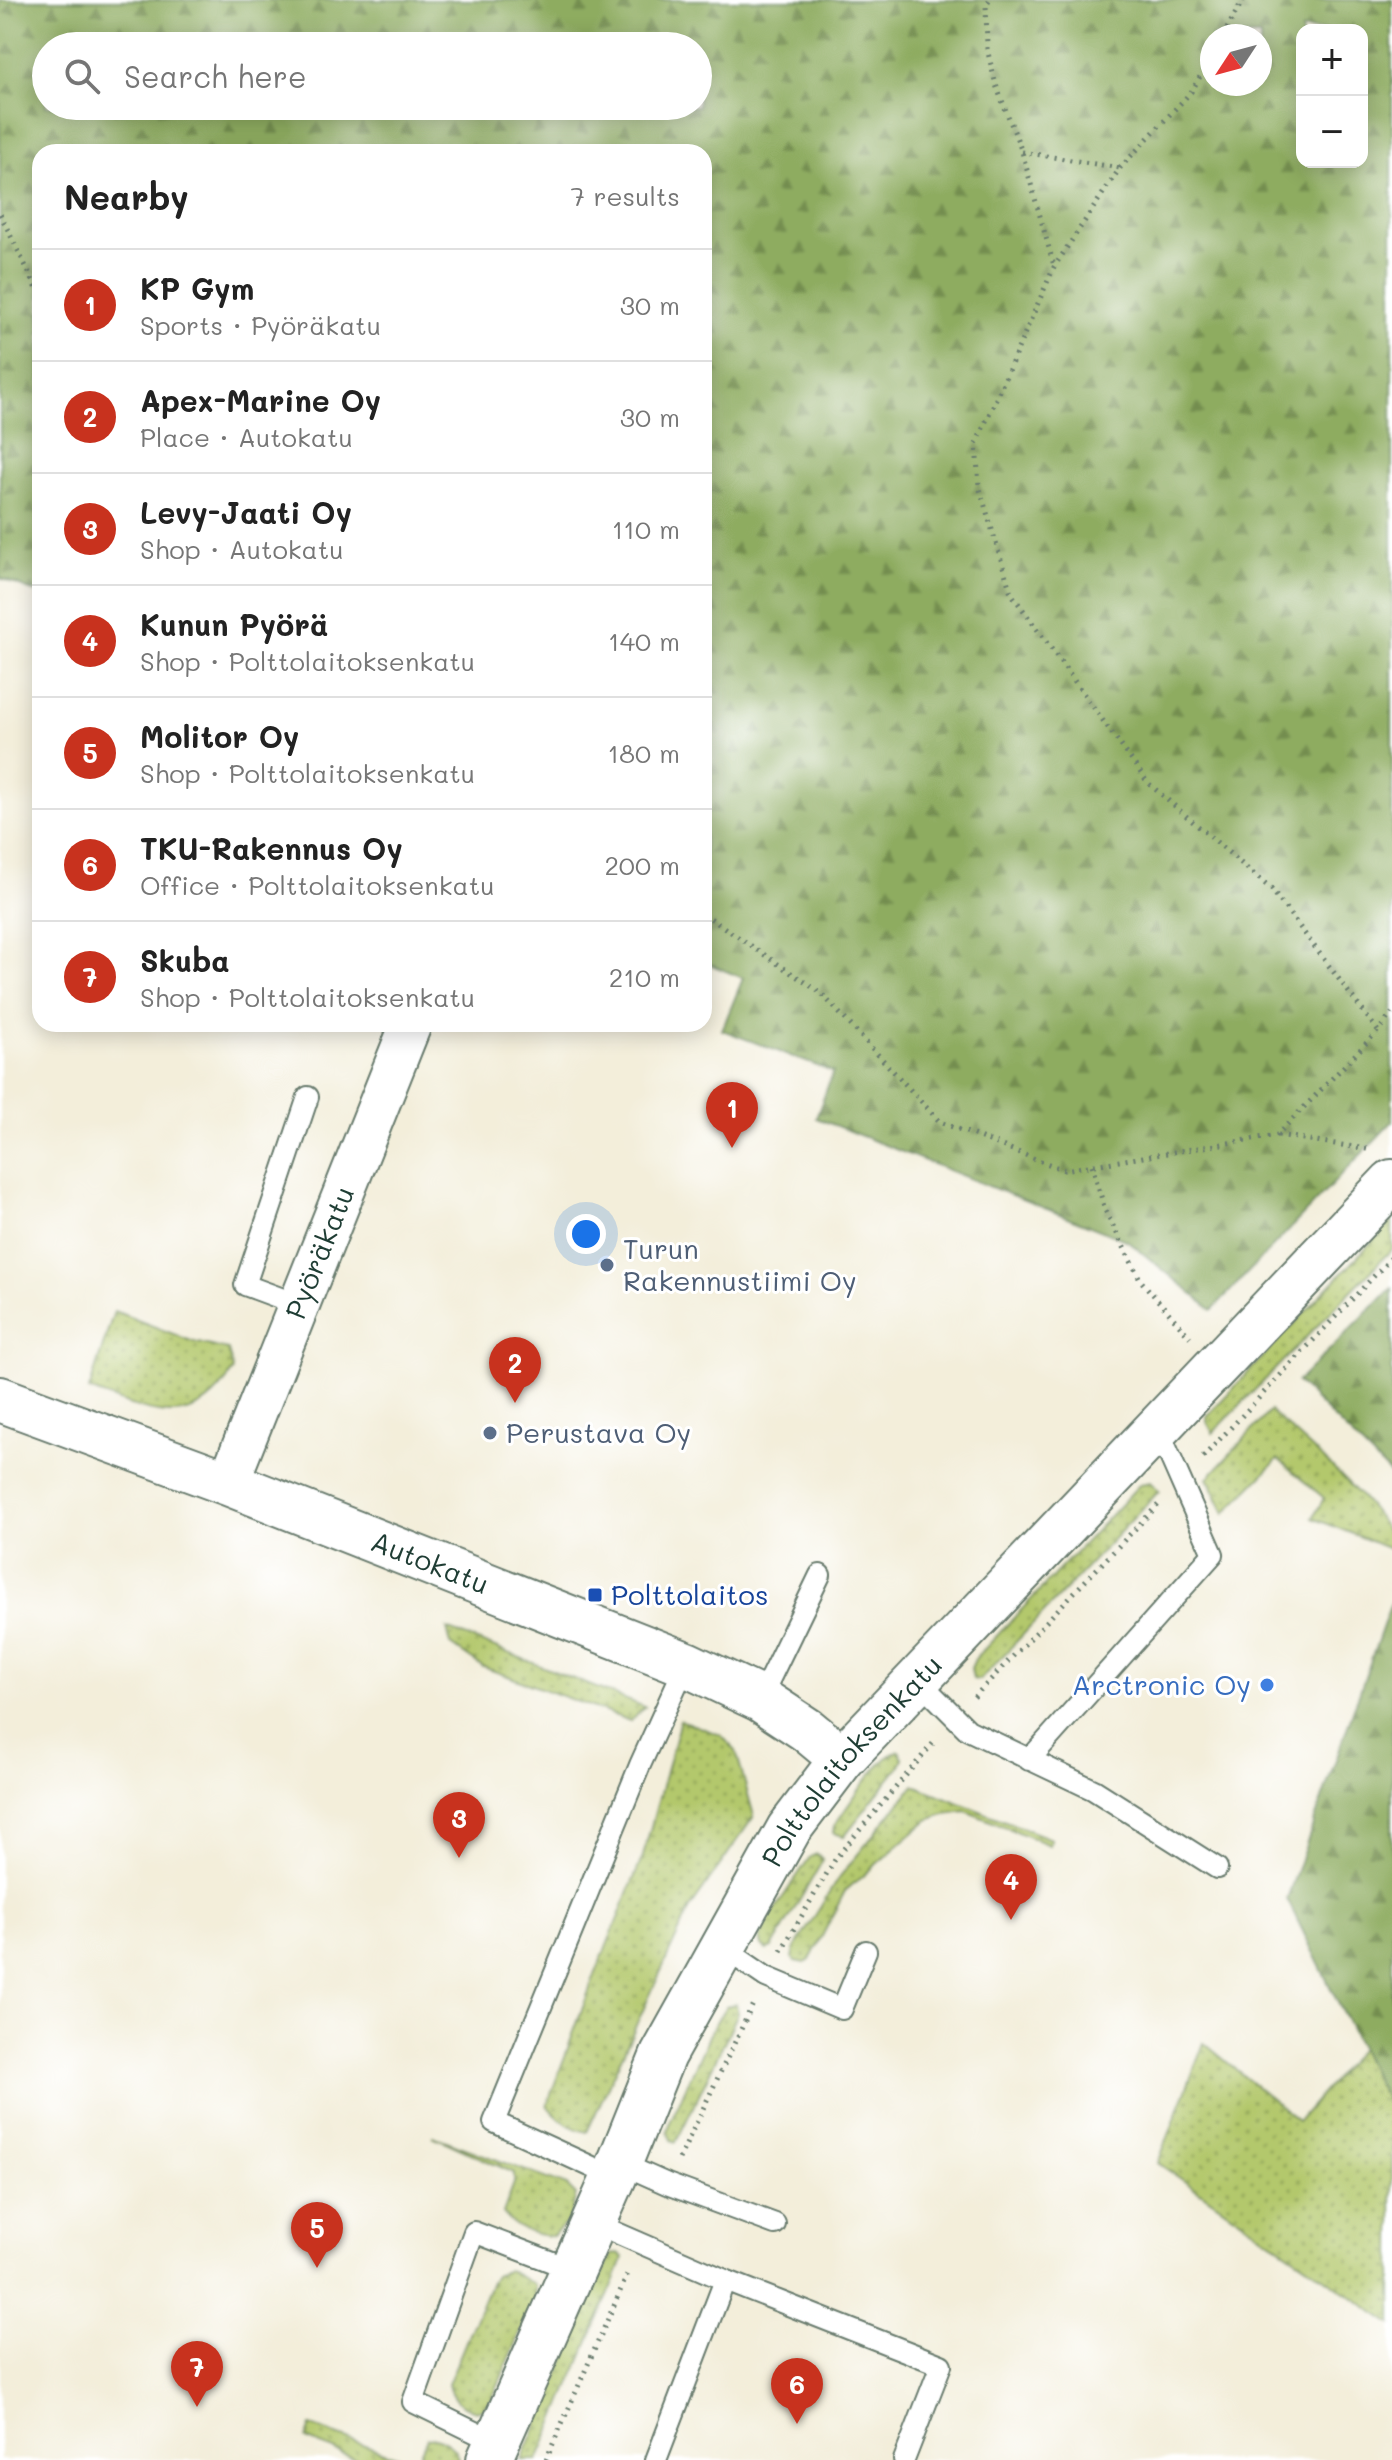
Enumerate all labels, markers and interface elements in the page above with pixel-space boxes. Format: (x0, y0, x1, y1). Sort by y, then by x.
north arrow (1200, 24, 1272, 96)
map controls (1296, 24, 1368, 168)
button: + (1296, 24, 1368, 96)
search box (32, 32, 712, 120)
icon: search (60, 54, 104, 98)
text: Search here (124, 56, 307, 96)
button: − (1296, 96, 1368, 168)
text: Nearby (64, 174, 189, 219)
text: 7 results (571, 179, 680, 213)
text: KP Gym (140, 268, 254, 308)
text: 1 (84, 288, 96, 322)
text: 30 m (620, 288, 680, 322)
text: Sports · Pyöräkatu (140, 308, 381, 342)
text: Apex-Marine Oy (140, 380, 381, 420)
text: 2 (83, 400, 97, 434)
text: 30 m (620, 400, 680, 434)
text: Place · Autokatu (140, 420, 353, 454)
text: Levy-Jaati Oy (140, 492, 352, 532)
text: 3 (82, 512, 98, 546)
text: 110 m (612, 512, 680, 546)
text: Shop · Autokatu (140, 532, 343, 566)
text: Kunun Pyörä (140, 604, 328, 644)
text: 4 (82, 624, 98, 658)
text: 140 m (608, 624, 680, 658)
text: Shop · Polttolaitoksenkatu (140, 644, 475, 678)
text: Molitor Oy (140, 716, 299, 756)
text: 5 (82, 736, 98, 770)
text: 180 m (608, 736, 680, 770)
text: Shop · Polttolaitoksenkatu (140, 756, 475, 790)
text: TKU-Rakennus Oy (140, 828, 403, 868)
text: 6 (82, 848, 98, 882)
text: 200 m (604, 848, 680, 882)
text: Office · Polttolaitoksenkatu (140, 868, 494, 902)
text: Skuba (140, 940, 230, 980)
text: 7 (83, 960, 97, 994)
text: 210 m (609, 960, 680, 994)
text: Shop · Polttolaitoksenkatu (140, 980, 475, 1014)
pin: 1 (706, 1082, 758, 1148)
street label: Pyöräkatu (276, 1181, 362, 1324)
your location (566, 1214, 606, 1254)
place label: Turun Rakennustiimi Oy (623, 1230, 857, 1298)
marker: Turun Rakennustiimi Oy (598, 1256, 616, 1274)
pin: 2 (489, 1337, 541, 1403)
place label: Perustava Oy (506, 1414, 691, 1450)
marker: Perustava Oy (481, 1424, 499, 1442)
street label: Autokatu (366, 1522, 494, 1601)
place label: Polttolaitos (611, 1576, 769, 1612)
marker: Polttolaitos (586, 1586, 604, 1604)
street label: Polttolaitoksenkatu (753, 1647, 949, 1872)
place label: Arctronic Oy (1072, 1666, 1251, 1702)
marker: Arctronic Oy (1258, 1676, 1276, 1694)
pin: 3 (433, 1792, 485, 1858)
pin: 4 (985, 1854, 1037, 1920)
pin: 5 (291, 2202, 343, 2268)
pin: 7 (171, 2341, 223, 2407)
pin: 6 (771, 2358, 823, 2424)

